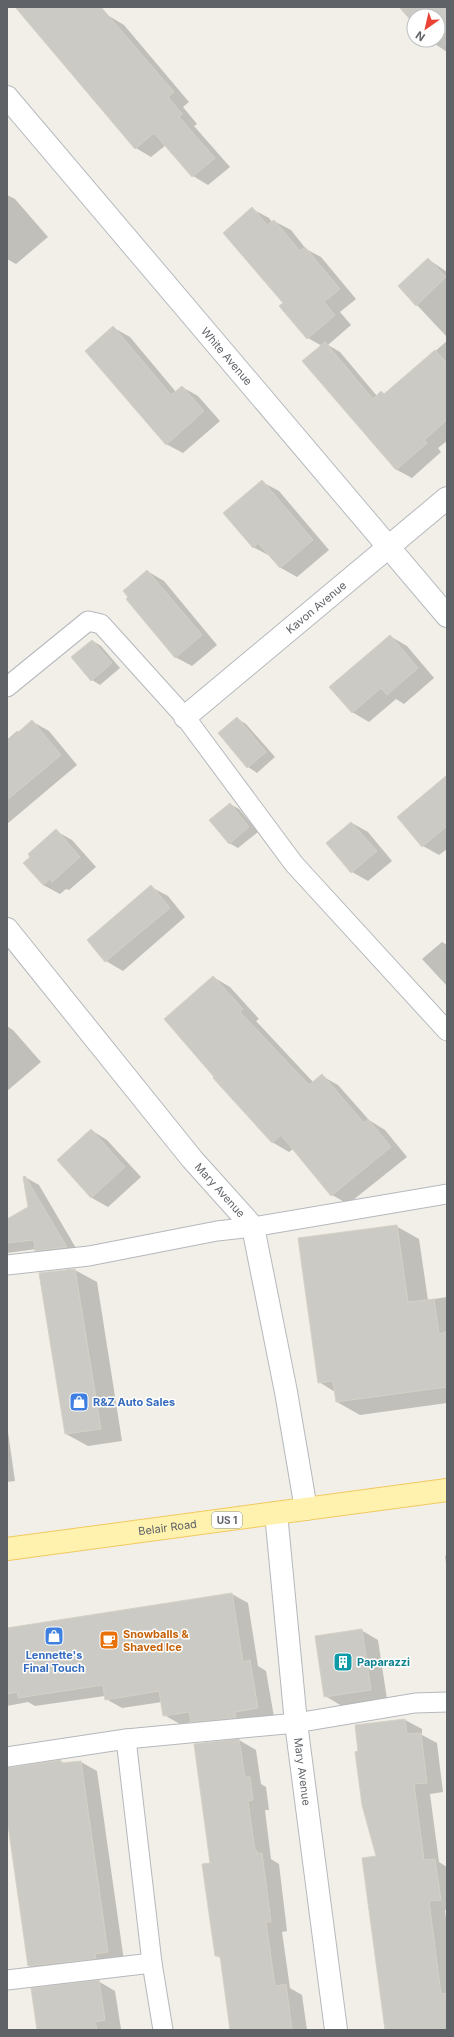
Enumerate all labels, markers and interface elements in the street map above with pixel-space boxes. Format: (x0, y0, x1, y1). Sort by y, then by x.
north arrow (406, 8, 446, 48)
text: N (413, 28, 428, 44)
street label: White Avenue (198, 324, 255, 388)
street label: Kavon Avenue (283, 578, 349, 637)
street label: Mary Avenue (192, 1160, 248, 1220)
shop icon: R&Z Auto Sales (68, 1391, 90, 1413)
place label: R&Z Auto Sales (93, 1395, 175, 1409)
road number: US 1 (212, 1512, 242, 1528)
street label: Belair Road (137, 1517, 198, 1538)
shop icon: Lennette's Final Touch (43, 1625, 65, 1647)
place label: Snowballs & Shaved Ice (123, 1627, 189, 1654)
cafe icon: Snowballs & Shaved Ice (98, 1629, 120, 1651)
place label: Lennette's Final Touch (23, 1648, 85, 1675)
building icon: Paparazzi (332, 1651, 354, 1673)
place label: Paparazzi (357, 1655, 410, 1669)
street label: Mary Avenue (291, 1737, 314, 1806)

